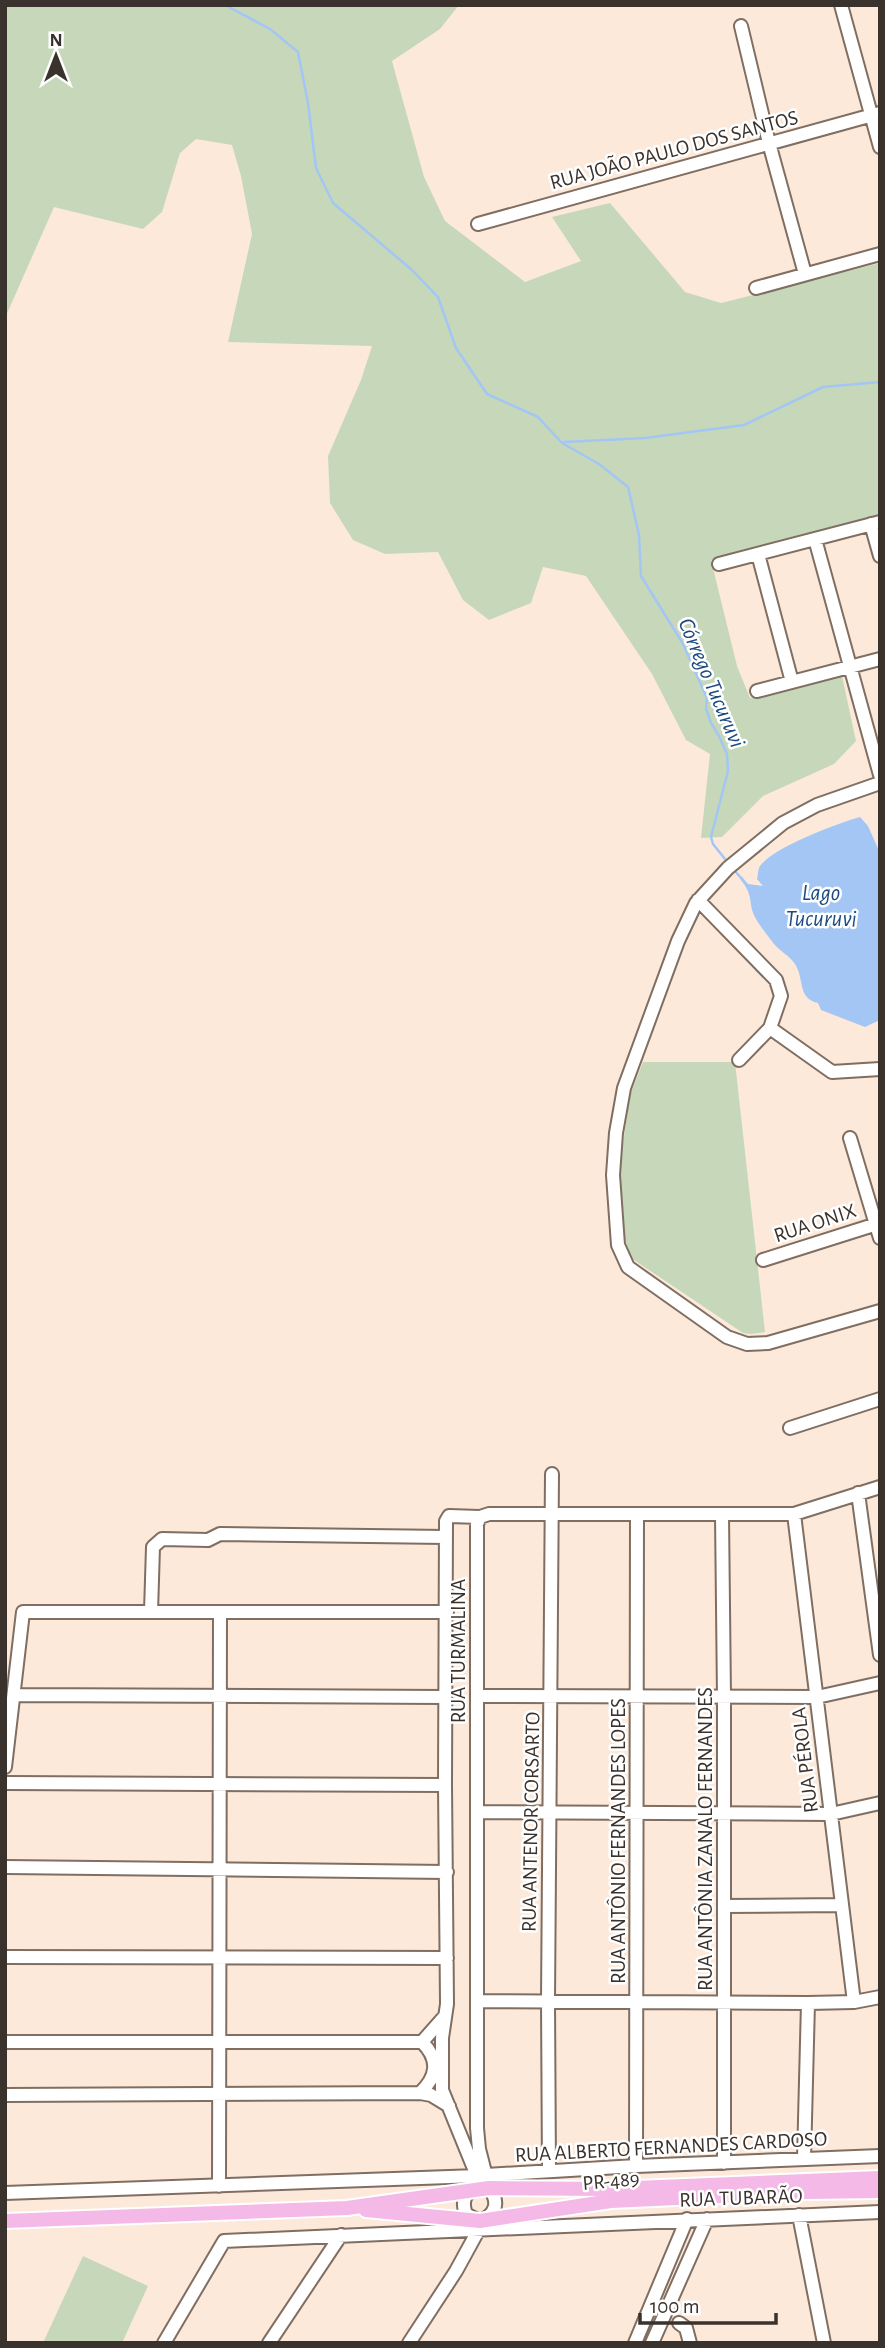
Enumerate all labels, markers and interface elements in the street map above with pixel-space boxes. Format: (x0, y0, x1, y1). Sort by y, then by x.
north arrow (21, 21, 91, 91)
text: N (49, 31, 63, 50)
street label: RUA JOÃO PAULO DOS SANTOS (547, 105, 801, 193)
water label: Córrego Tucuruvi (673, 615, 749, 751)
water label: Lago Tucuruvi (785, 882, 857, 931)
street label: RUA ONIX (771, 1200, 859, 1246)
street label: RUA TURMALINA (448, 1579, 469, 1723)
street label: RUA ANTÔNIA ZANALO FERNANDES (693, 1687, 716, 1991)
street label: RUA ANTÔNIO FERNANDES LOPES (606, 1698, 629, 1984)
street label: RUA PÉROLA (786, 1706, 822, 1814)
street label: RUA ANTENOR CORSARTO (519, 1712, 543, 1932)
street label: RUA ALBERTO FERNANDES CARDOSO (514, 2128, 828, 2166)
street label: PR-489 (581, 2168, 641, 2194)
street label: RUA TUBARÃO (679, 2183, 803, 2211)
scale bar (640, 2282, 776, 2326)
text: 100 m (650, 2296, 700, 2317)

